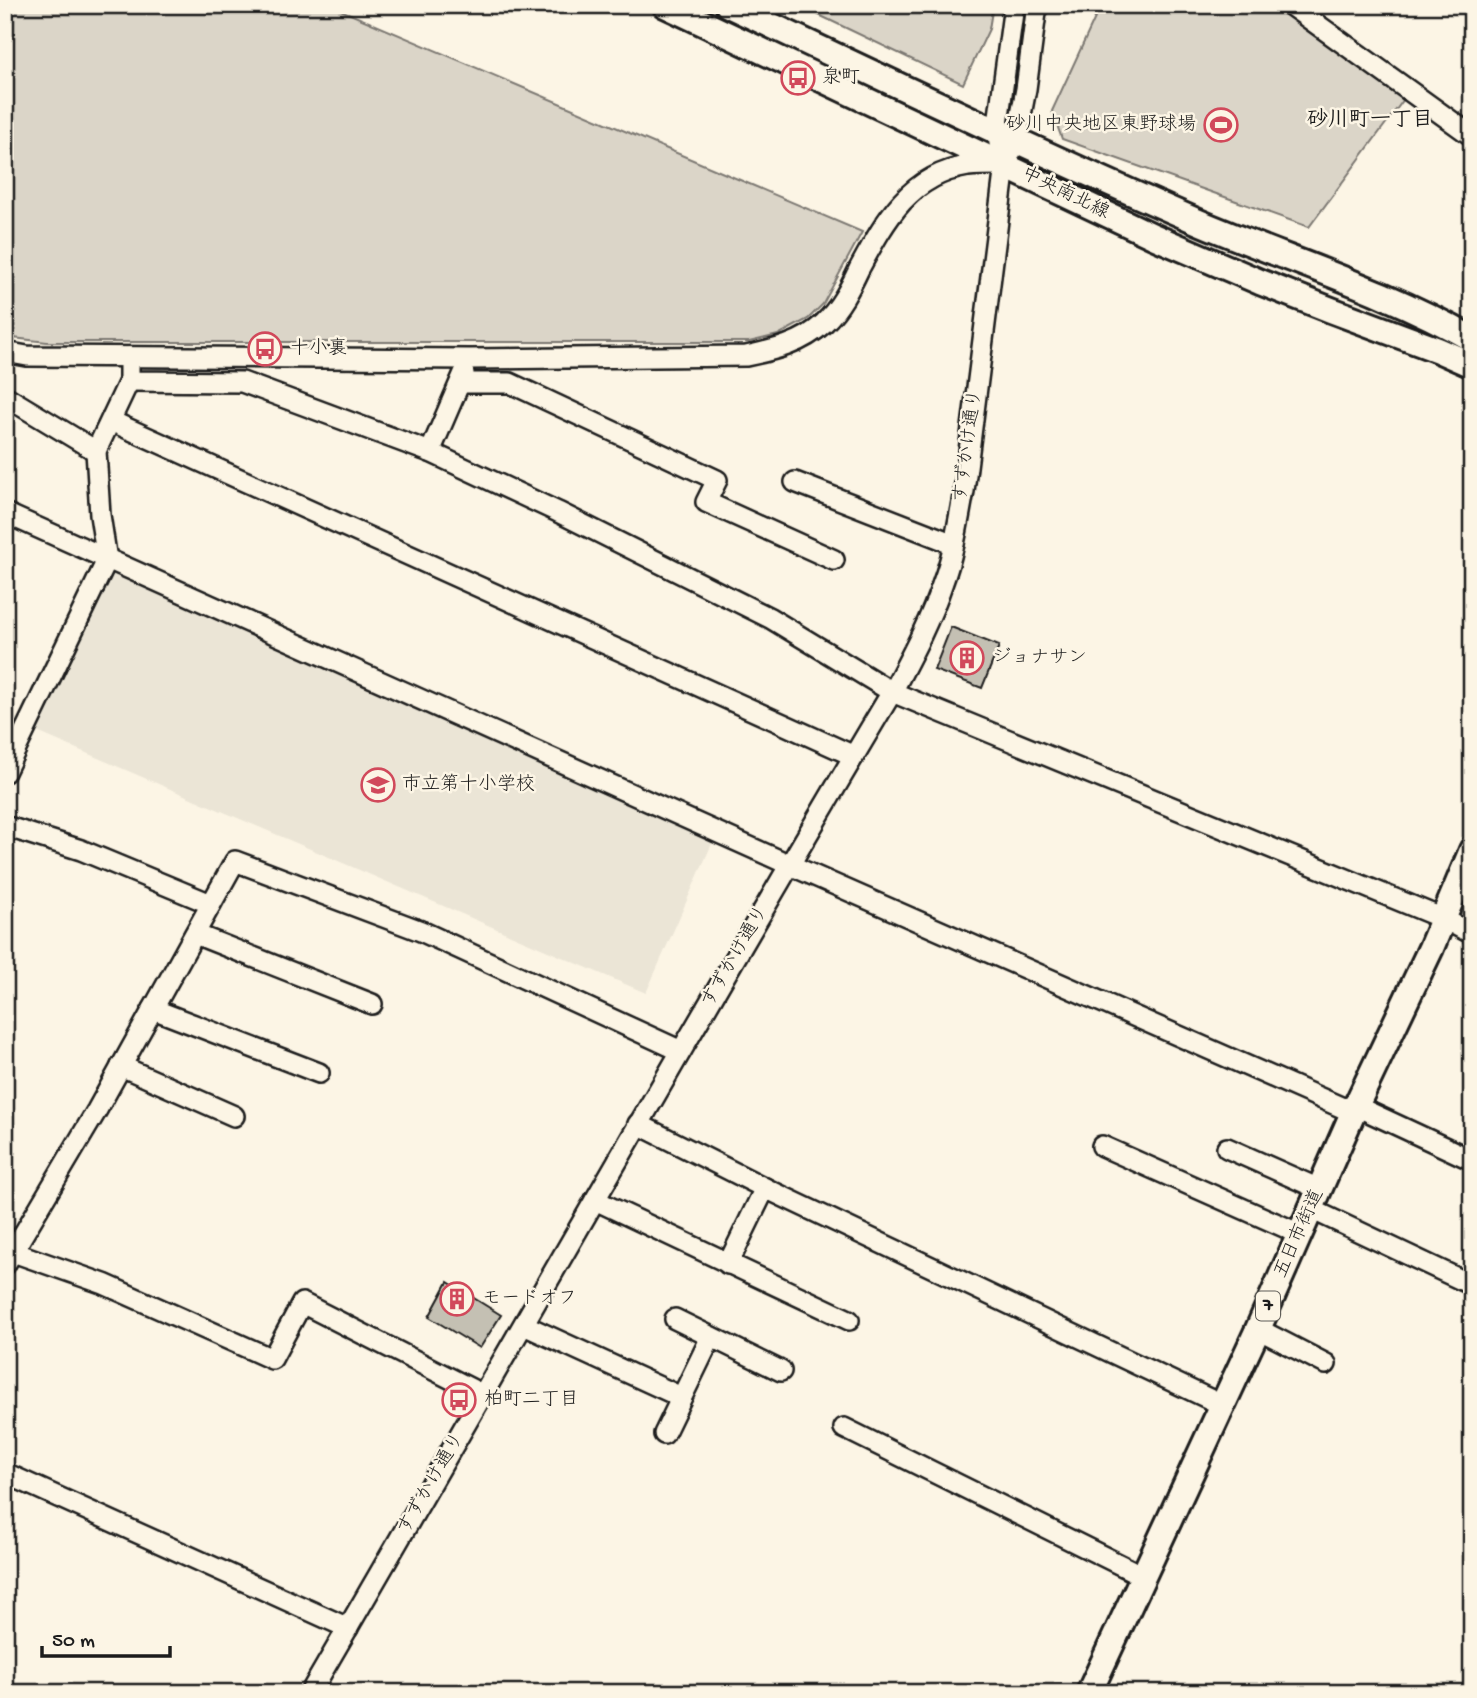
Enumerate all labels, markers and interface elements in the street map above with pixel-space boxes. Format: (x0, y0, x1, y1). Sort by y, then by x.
bus stop icon: 泉町 (779, 59, 817, 97)
place label: 泉町 (822, 66, 860, 90)
sports icon: 砂川中央地区東野球場 (1202, 106, 1240, 144)
district label: 砂川町一丁目 (1307, 107, 1433, 134)
place label: 砂川中央地区東野球場 (1006, 113, 1196, 137)
street label: 中央南北線 (1017, 162, 1113, 225)
bus stop icon: 十小裏 (246, 330, 284, 368)
place label: 十小裏 (290, 337, 347, 361)
street label: すずかけ通り (949, 388, 988, 504)
building icon: ジョナサン (948, 639, 986, 677)
place label: ジョナサン (992, 647, 1087, 670)
school or university icon: 市立第十小学校 (359, 766, 397, 804)
place label: 市立第十小学校 (402, 773, 535, 797)
street label: すずかけ通り (697, 901, 774, 1012)
street label: 五日市街道 (1269, 1186, 1330, 1282)
building icon: モードオフ (438, 1280, 476, 1318)
place label: モードオフ (482, 1288, 577, 1311)
road number: 7 (1256, 1292, 1280, 1321)
bus stop icon: 柏町二丁目 (440, 1381, 478, 1419)
place label: 柏町二丁目 (484, 1389, 579, 1412)
street label: すずかけ通り (393, 1428, 470, 1539)
scale bar (42, 1614, 170, 1658)
text: 50 m (52, 1630, 95, 1655)

